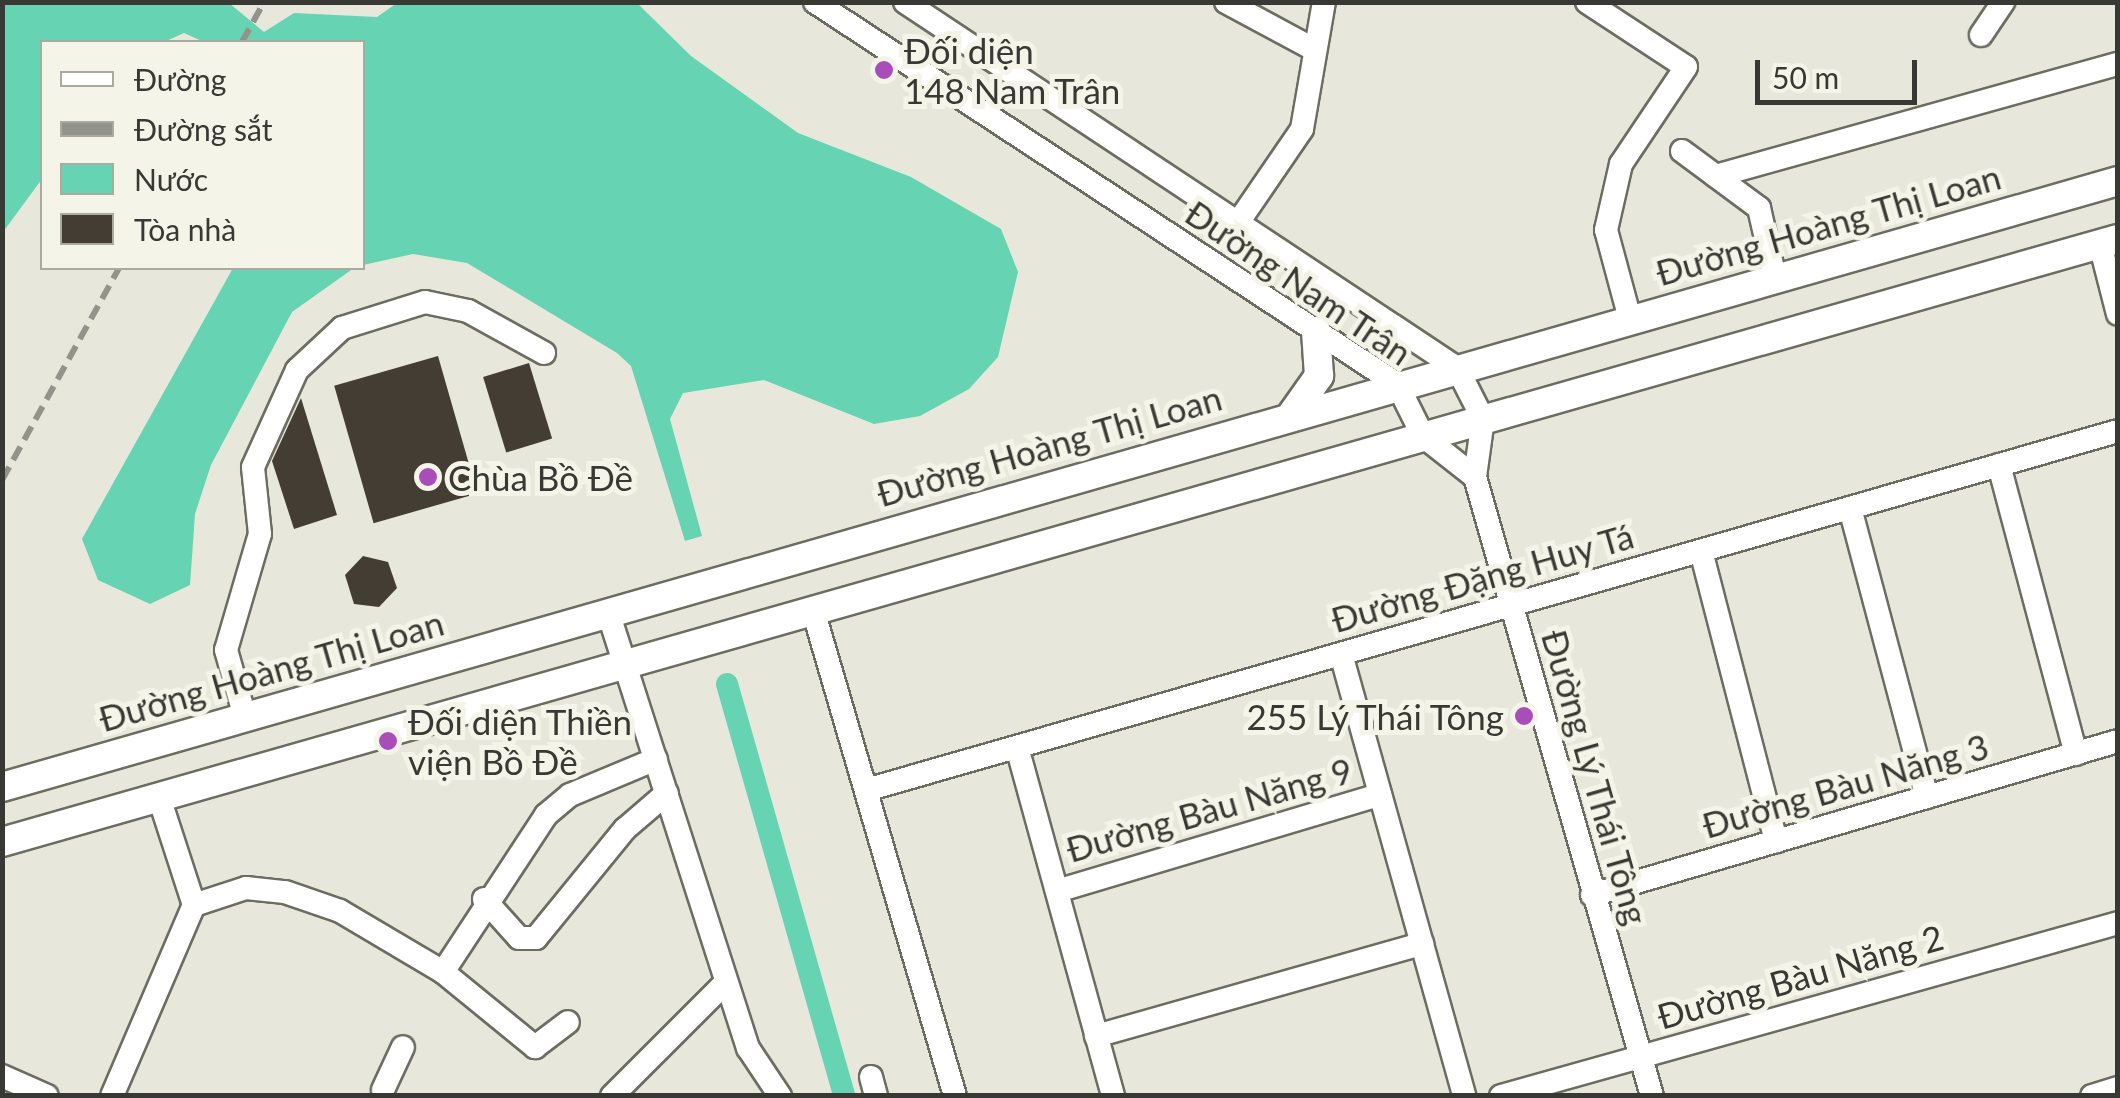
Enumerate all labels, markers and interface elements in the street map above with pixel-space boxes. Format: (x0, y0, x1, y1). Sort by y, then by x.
place label: Đối diện 148 Nam Trân (904, 29, 1121, 111)
legend (40, 40, 365, 270)
scale bar (1760, 40, 1922, 102)
marker: Đối diện 148 Nam Trân (873, 59, 895, 81)
text: 50 m (1772, 59, 1839, 95)
text: Đường (134, 61, 226, 97)
text: Đường sắt (134, 111, 273, 147)
street label: Đường Hoàng Thị Loan (1650, 155, 2006, 293)
text: Nước (134, 161, 208, 197)
street label: Đường Nam Trân (1178, 191, 1420, 373)
text: Tòa nhà (134, 211, 236, 247)
street label: Đường Hoàng Thị Loan (871, 376, 1227, 514)
place label: Chùa Bồ Đề (448, 456, 633, 498)
marker: Chùa Bồ Đề (417, 466, 439, 488)
street label: Đường Đặng Huy Tá (1325, 514, 1639, 640)
street label: Đường Hoàng Thị Loan (93, 601, 449, 739)
street label: Đường Lý Thái Tông (1533, 623, 1659, 931)
place label: 255 Lý Thái Tông (1244, 695, 1504, 737)
place label: Đối diện Thiền viện Bồ Đề (408, 700, 633, 782)
marker: 255 Lý Thái Tông (1513, 705, 1535, 727)
street label: Đường Bàu Năng 3 (1697, 724, 1993, 846)
marker: Đối diện Thiền viện Bồ Đề (377, 730, 399, 752)
street label: Đường Bàu Năng 9 (1061, 748, 1357, 870)
street label: Đường Bàu Năng 2 (1652, 915, 1948, 1037)

